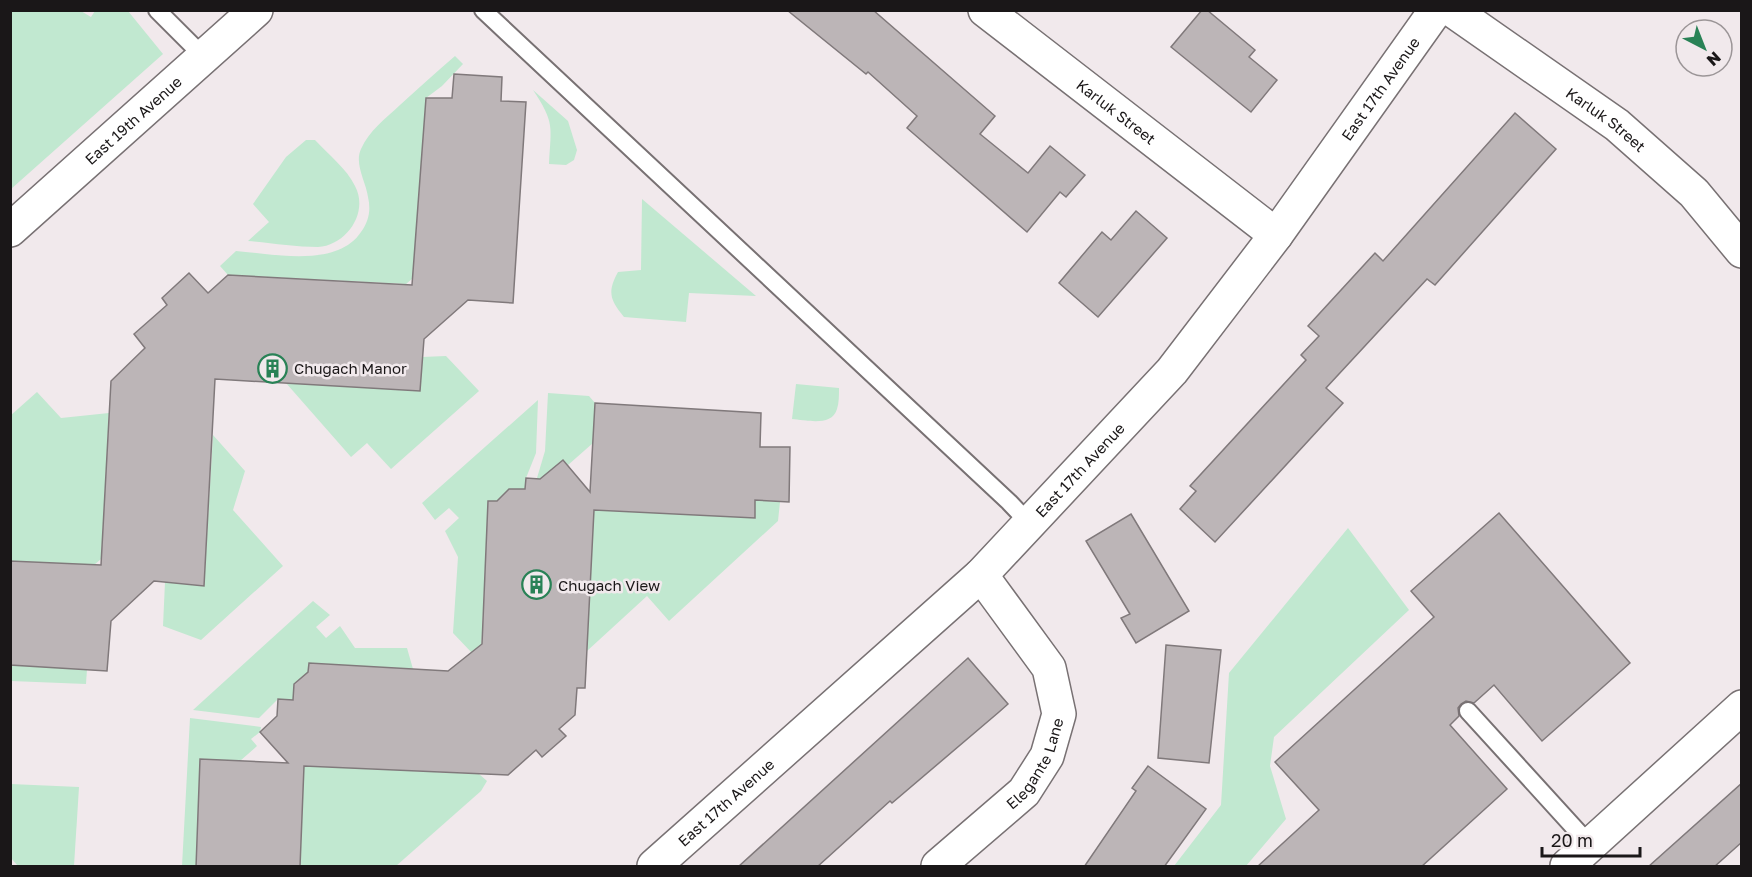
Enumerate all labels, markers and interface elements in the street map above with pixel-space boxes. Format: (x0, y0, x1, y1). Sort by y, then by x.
north arrow (1674, 18, 1734, 78)
street label: East 17th Avenue (1337, 33, 1423, 144)
text: N (1703, 48, 1725, 71)
street label: East 19th Avenue (81, 72, 185, 168)
street label: Karluk Street (1073, 75, 1159, 148)
street label: Karluk Street (1563, 83, 1650, 155)
building icon: Chugach Manor (257, 352, 289, 384)
place label: Chugach Manor (294, 359, 407, 377)
street label: East 17th Avenue (1031, 419, 1128, 521)
building icon: Chugach View (521, 569, 553, 601)
place label: Chugach View (558, 576, 660, 594)
street label: Elegante Lane (1002, 715, 1067, 812)
street label: East 17th Avenue (674, 755, 778, 850)
scale bar (1542, 820, 1640, 858)
text: 20 m (1551, 829, 1593, 851)

